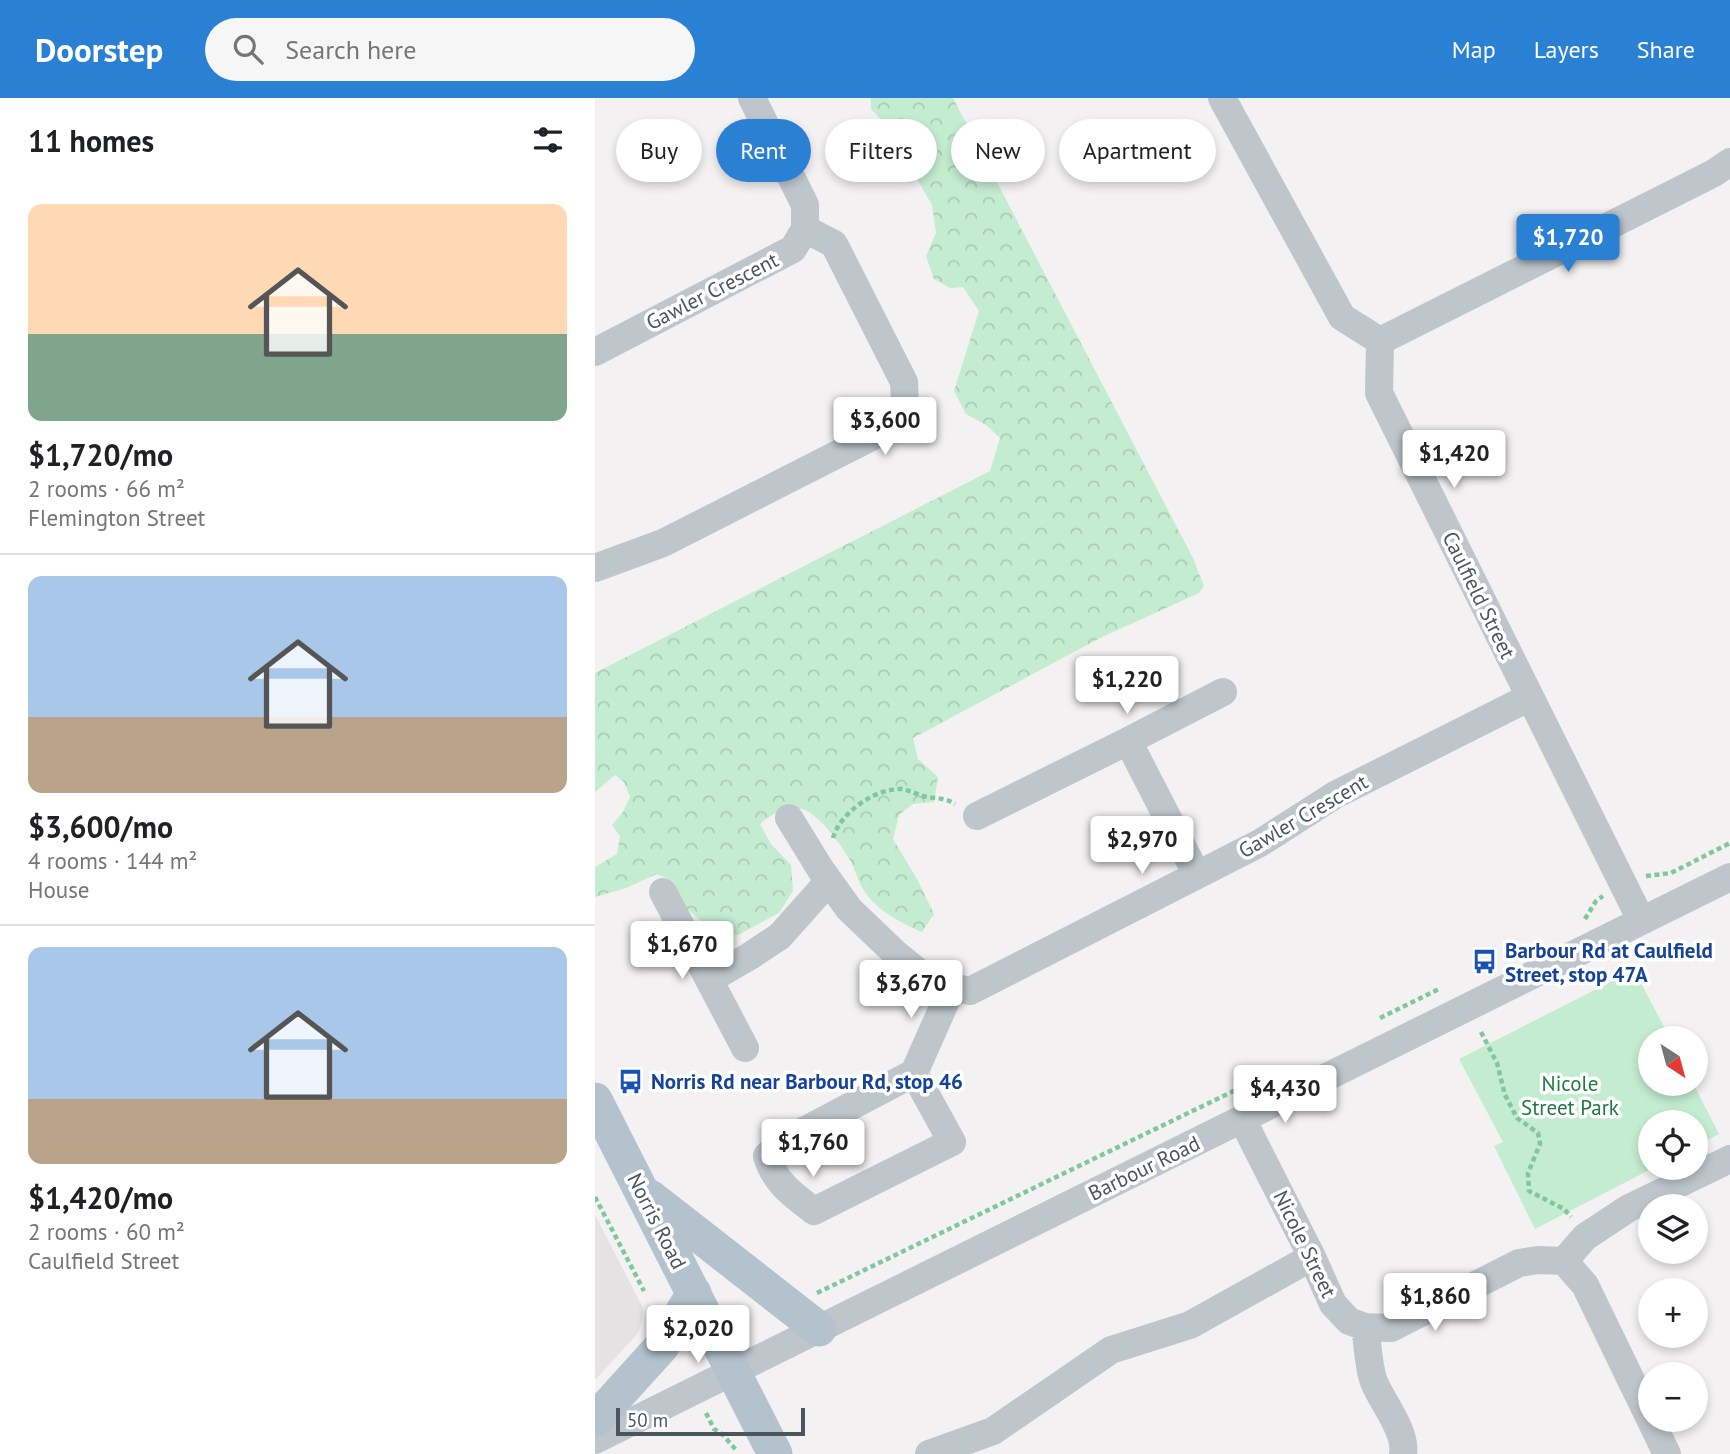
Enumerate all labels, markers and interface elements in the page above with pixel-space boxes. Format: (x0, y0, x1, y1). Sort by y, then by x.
search box (205, 18, 695, 81)
text: Doorstep (35, 28, 163, 71)
icon: search (229, 30, 267, 68)
text: Search here (285, 33, 416, 66)
text: Map (1452, 34, 1496, 65)
text: Layers (1534, 34, 1599, 65)
text: Share (1637, 34, 1695, 65)
chip: Buy (616, 119, 702, 182)
chip: Rent (716, 119, 811, 182)
chip: Filters (825, 119, 937, 182)
chip: New (951, 119, 1045, 182)
chip: Apartment (1059, 119, 1216, 182)
text: 11 homes (28, 121, 154, 160)
icon: filters (529, 121, 567, 159)
pin: $1,720 (1511, 214, 1625, 274)
text: $1,720 (1532, 222, 1604, 251)
street label: Gawler Crescent (641, 246, 783, 336)
icon: home (235, 249, 361, 375)
pin: $3,600 (828, 398, 942, 457)
text: $3,600 (849, 405, 921, 434)
pin: $1,420 (1397, 430, 1511, 490)
text: $1,720/mo (28, 435, 173, 474)
text: $1,420 (1418, 438, 1490, 467)
text: 2 rooms · 66 m² (28, 474, 185, 503)
text: Flemington Street (28, 503, 205, 532)
street label: Caulfield Street (1437, 527, 1521, 663)
icon: home (235, 621, 361, 747)
pin: $1,220 (1070, 656, 1184, 716)
text: $1,220 (1091, 664, 1163, 693)
street label: Gawler Crescent (1234, 768, 1372, 864)
text: $3,600/mo (28, 807, 173, 846)
pin: $2,970 (1085, 816, 1199, 876)
text: $2,970 (1106, 824, 1178, 853)
text: 4 rooms · 144 m² (28, 846, 197, 875)
text: House (28, 875, 90, 904)
pin: $1,670 (625, 922, 739, 981)
text: $1,670 (646, 929, 718, 958)
place label: Barbour Rd at Caulfield Street, stop 47A (1505, 937, 1713, 988)
bus stop icon: Barbour Rd at Caulfield Street, stop 47A (1471, 948, 1499, 976)
pin: $3,670 (854, 960, 968, 1020)
text: $3,670 (875, 968, 947, 997)
icon: home (235, 992, 361, 1118)
north arrow (1638, 1026, 1708, 1096)
map controls (1638, 1026, 1708, 1432)
pin: $4,430 (1228, 1066, 1342, 1125)
bus stop icon: Norris Rd near Barbour Rd, stop 46 (617, 1067, 645, 1095)
place label: Norris Rd near Barbour Rd, stop 46 (651, 1068, 963, 1095)
park label: Nicole Street Park (1521, 1070, 1619, 1121)
text: $4,430 (1249, 1073, 1321, 1102)
button: locate (1638, 1110, 1708, 1180)
pin: $1,760 (756, 1119, 870, 1179)
text: $1,760 (777, 1127, 849, 1156)
street label: Barbour Road (1084, 1129, 1204, 1207)
street label: Norris Road (621, 1168, 693, 1274)
text: $1,420/mo (28, 1178, 173, 1217)
street label: Nicole Street (1267, 1186, 1343, 1302)
button: layers (1638, 1194, 1708, 1264)
text: 2 rooms · 60 m² (28, 1217, 185, 1246)
text: Caulfield Street (28, 1246, 179, 1275)
pin: $1,860 (1378, 1274, 1492, 1333)
button: + (1638, 1278, 1708, 1348)
text: $1,860 (1399, 1281, 1471, 1310)
pin: $2,020 (641, 1306, 755, 1365)
text: $2,020 (662, 1313, 734, 1342)
button: − (1638, 1362, 1708, 1432)
scale bar (616, 1405, 805, 1437)
text: 50 m (627, 1408, 668, 1432)

